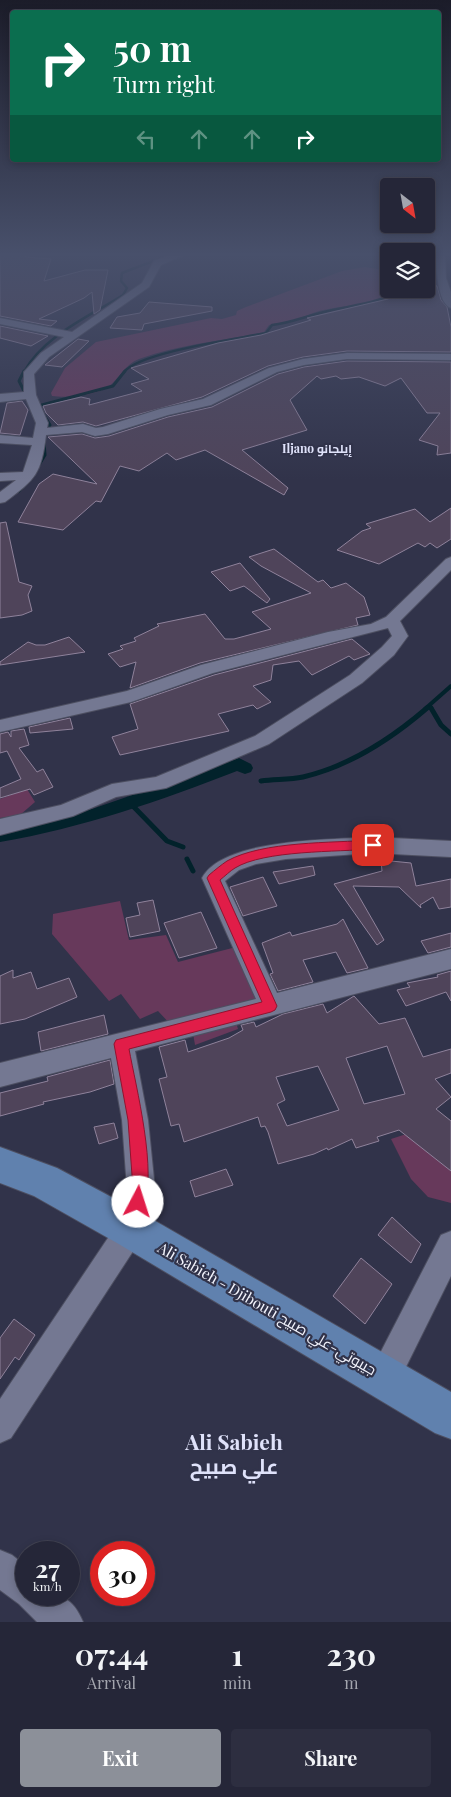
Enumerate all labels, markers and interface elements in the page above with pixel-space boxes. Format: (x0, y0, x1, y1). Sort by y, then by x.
text: 50 m (113, 24, 191, 71)
icon: right (30, 30, 95, 95)
text: Turn right (113, 69, 215, 99)
icon: left (132, 125, 160, 153)
icon: ahead (185, 125, 213, 153)
icon: ahead (238, 125, 266, 153)
icon: right (291, 125, 319, 153)
north arrow (380, 178, 435, 232)
map controls (380, 178, 435, 298)
button: layers (380, 243, 435, 298)
district label: Iljano إيلجانو (282, 440, 352, 457)
pin (352, 824, 394, 866)
icon: arrive (359, 831, 387, 859)
position arrow (111, 1175, 163, 1227)
street label: Ali Sabieh - Djibouti جيبوتي-علي صبيح (152, 1237, 380, 1382)
district label: Ali Sabieh علي صبيح (184, 1427, 283, 1484)
speed limit sign: 30 (90, 1541, 155, 1606)
text: 27 (35, 1551, 60, 1584)
text: km/h (33, 1578, 62, 1594)
text: 07:44 (75, 1634, 148, 1674)
text: 1 (232, 1634, 243, 1674)
text: 230 (326, 1634, 376, 1674)
text: Arrival (87, 1672, 136, 1693)
text: min (223, 1672, 252, 1693)
text: m (344, 1672, 358, 1693)
button: Exit (20, 1729, 221, 1787)
button: Share (231, 1729, 431, 1787)

